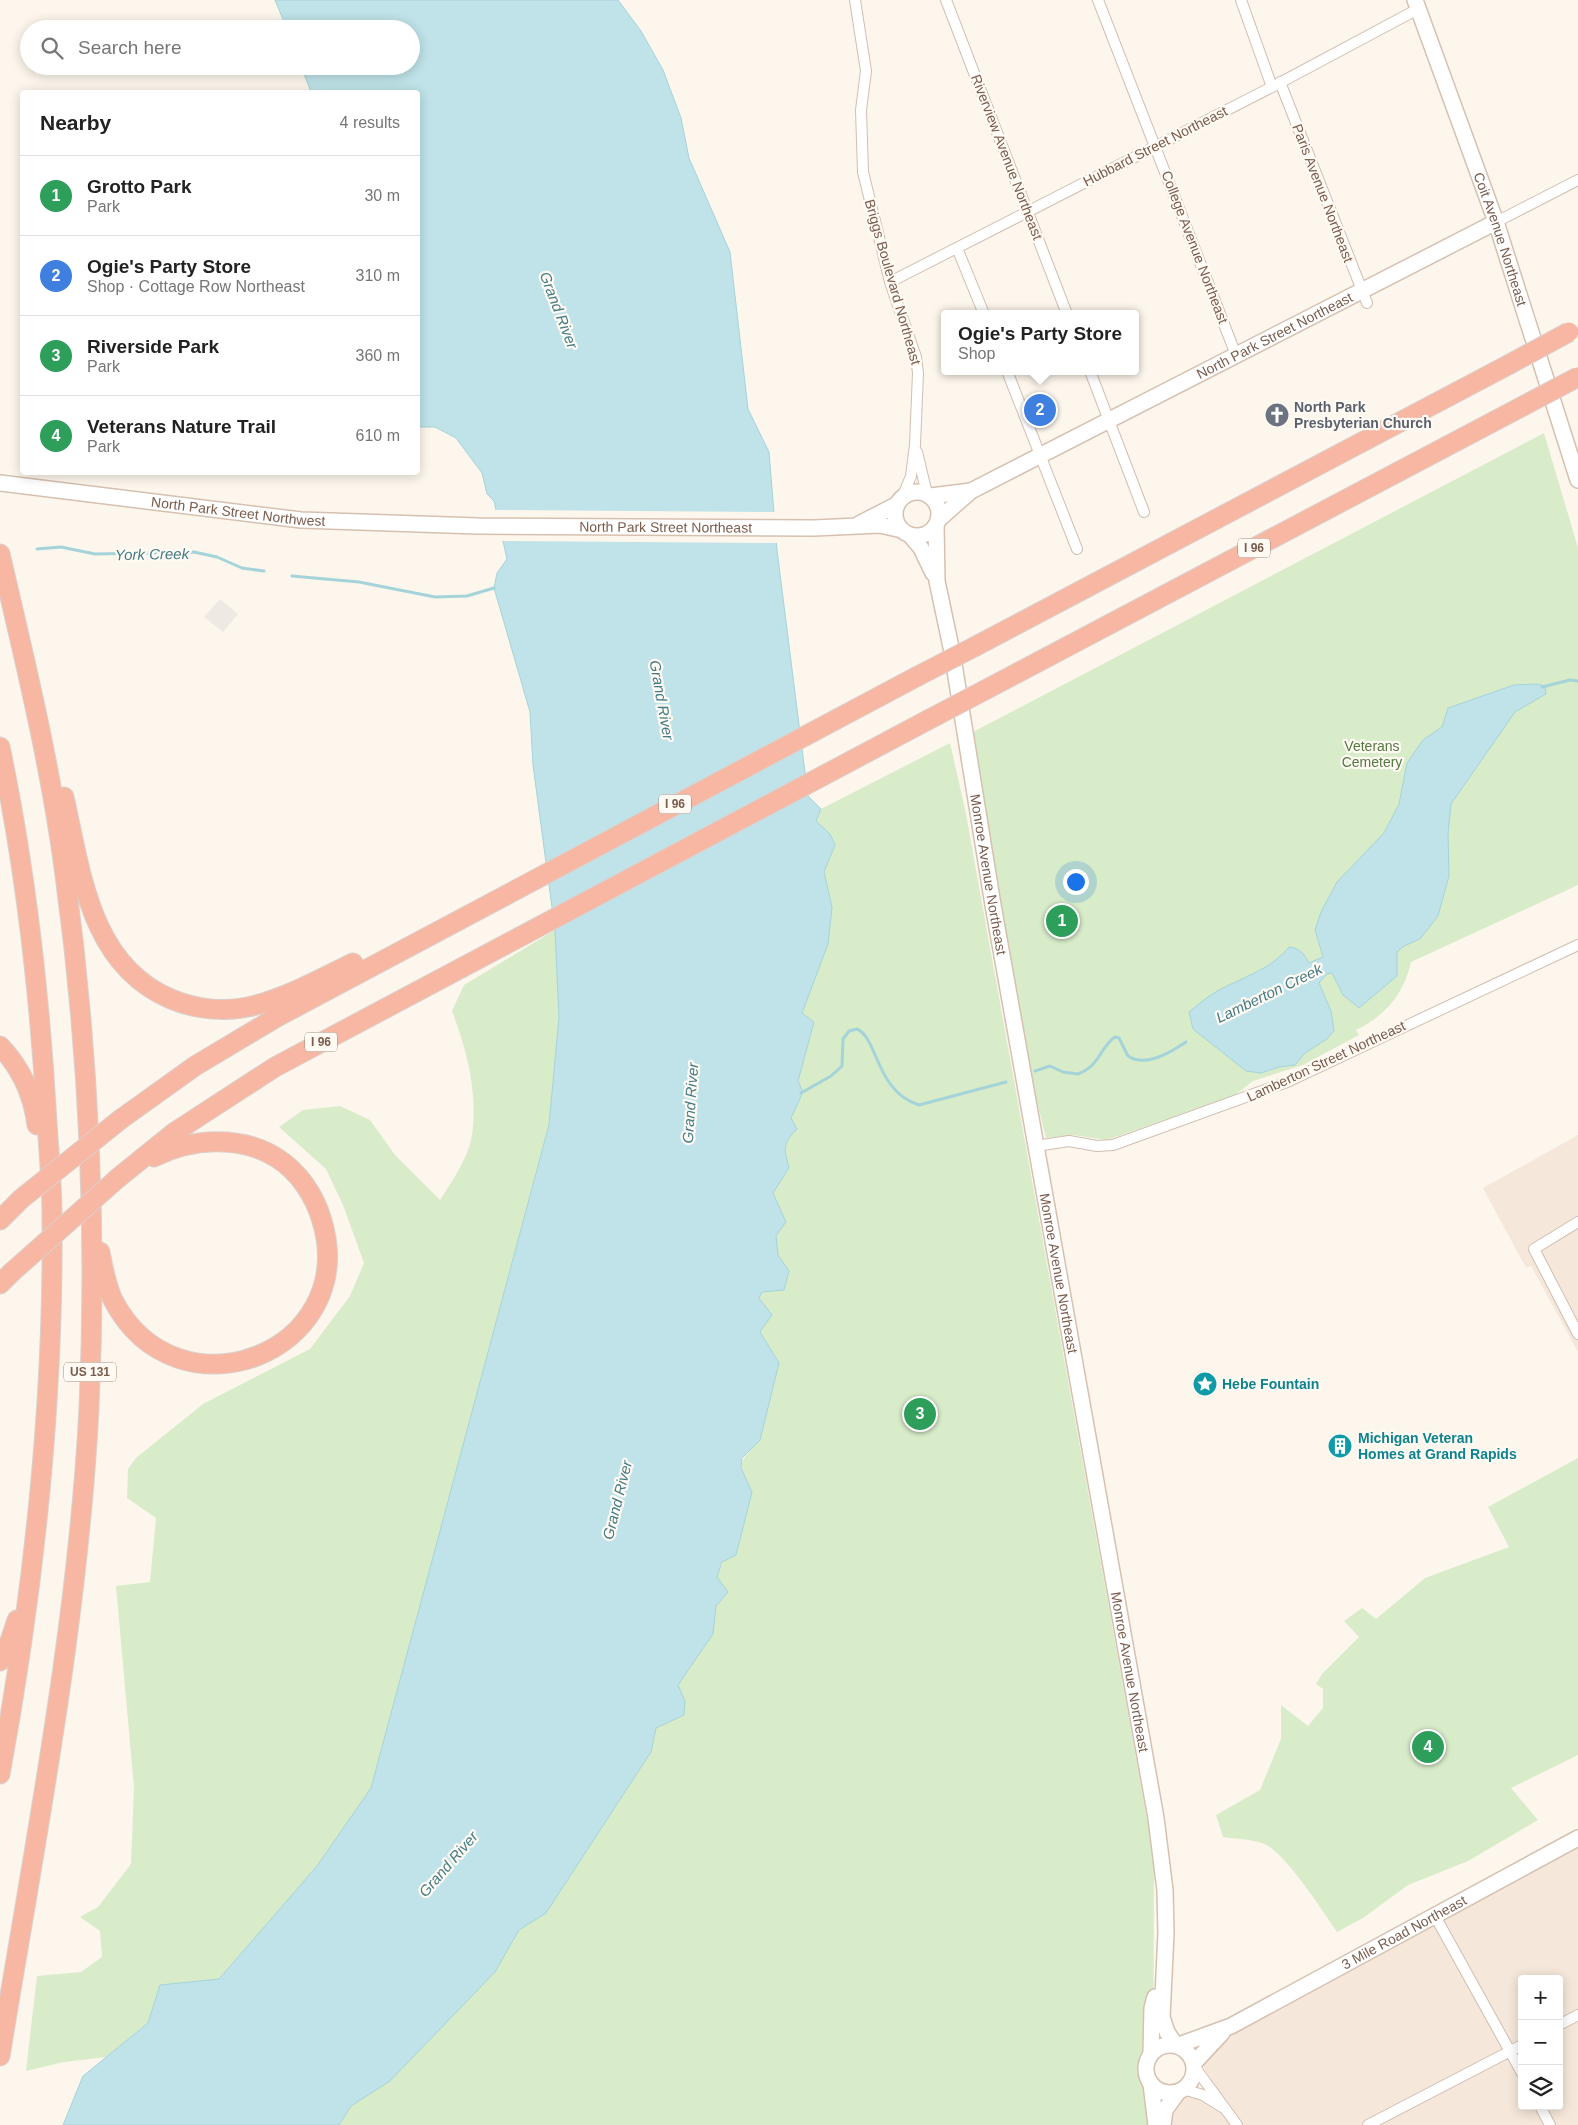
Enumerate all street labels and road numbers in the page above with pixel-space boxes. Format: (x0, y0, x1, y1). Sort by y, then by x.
street label: Riverview Avenue Northeast (968, 72, 1046, 242)
street label: Hubbard Street Northeast (1080, 103, 1230, 189)
street label: Paris Avenue Northeast (1289, 122, 1357, 265)
street label: College Avenue Northeast (1158, 168, 1232, 326)
street label: Coit Avenue Northeast (1471, 170, 1530, 308)
street label: Briggs Boulevard Northeast (862, 198, 924, 367)
street label: North Park Street Northeast (1194, 289, 1355, 382)
street label: North Park Street Northwest (150, 494, 326, 529)
street label: North Park Street Northeast (579, 519, 752, 536)
road number: I 96 (1238, 538, 1270, 558)
street label: Monroe Avenue Northeast (967, 793, 1010, 956)
road number: I 96 (659, 794, 691, 814)
street label: Lamberton Street Northeast (1244, 1017, 1408, 1105)
road number: I 96 (305, 1032, 337, 1052)
street label: Monroe Avenue Northeast (1037, 1192, 1081, 1355)
road number: US 131 (64, 1362, 116, 1381)
street label: Monroe Avenue Northeast (1108, 1591, 1152, 1754)
street label: 3 Mile Road Northeast (1339, 1892, 1469, 1973)

